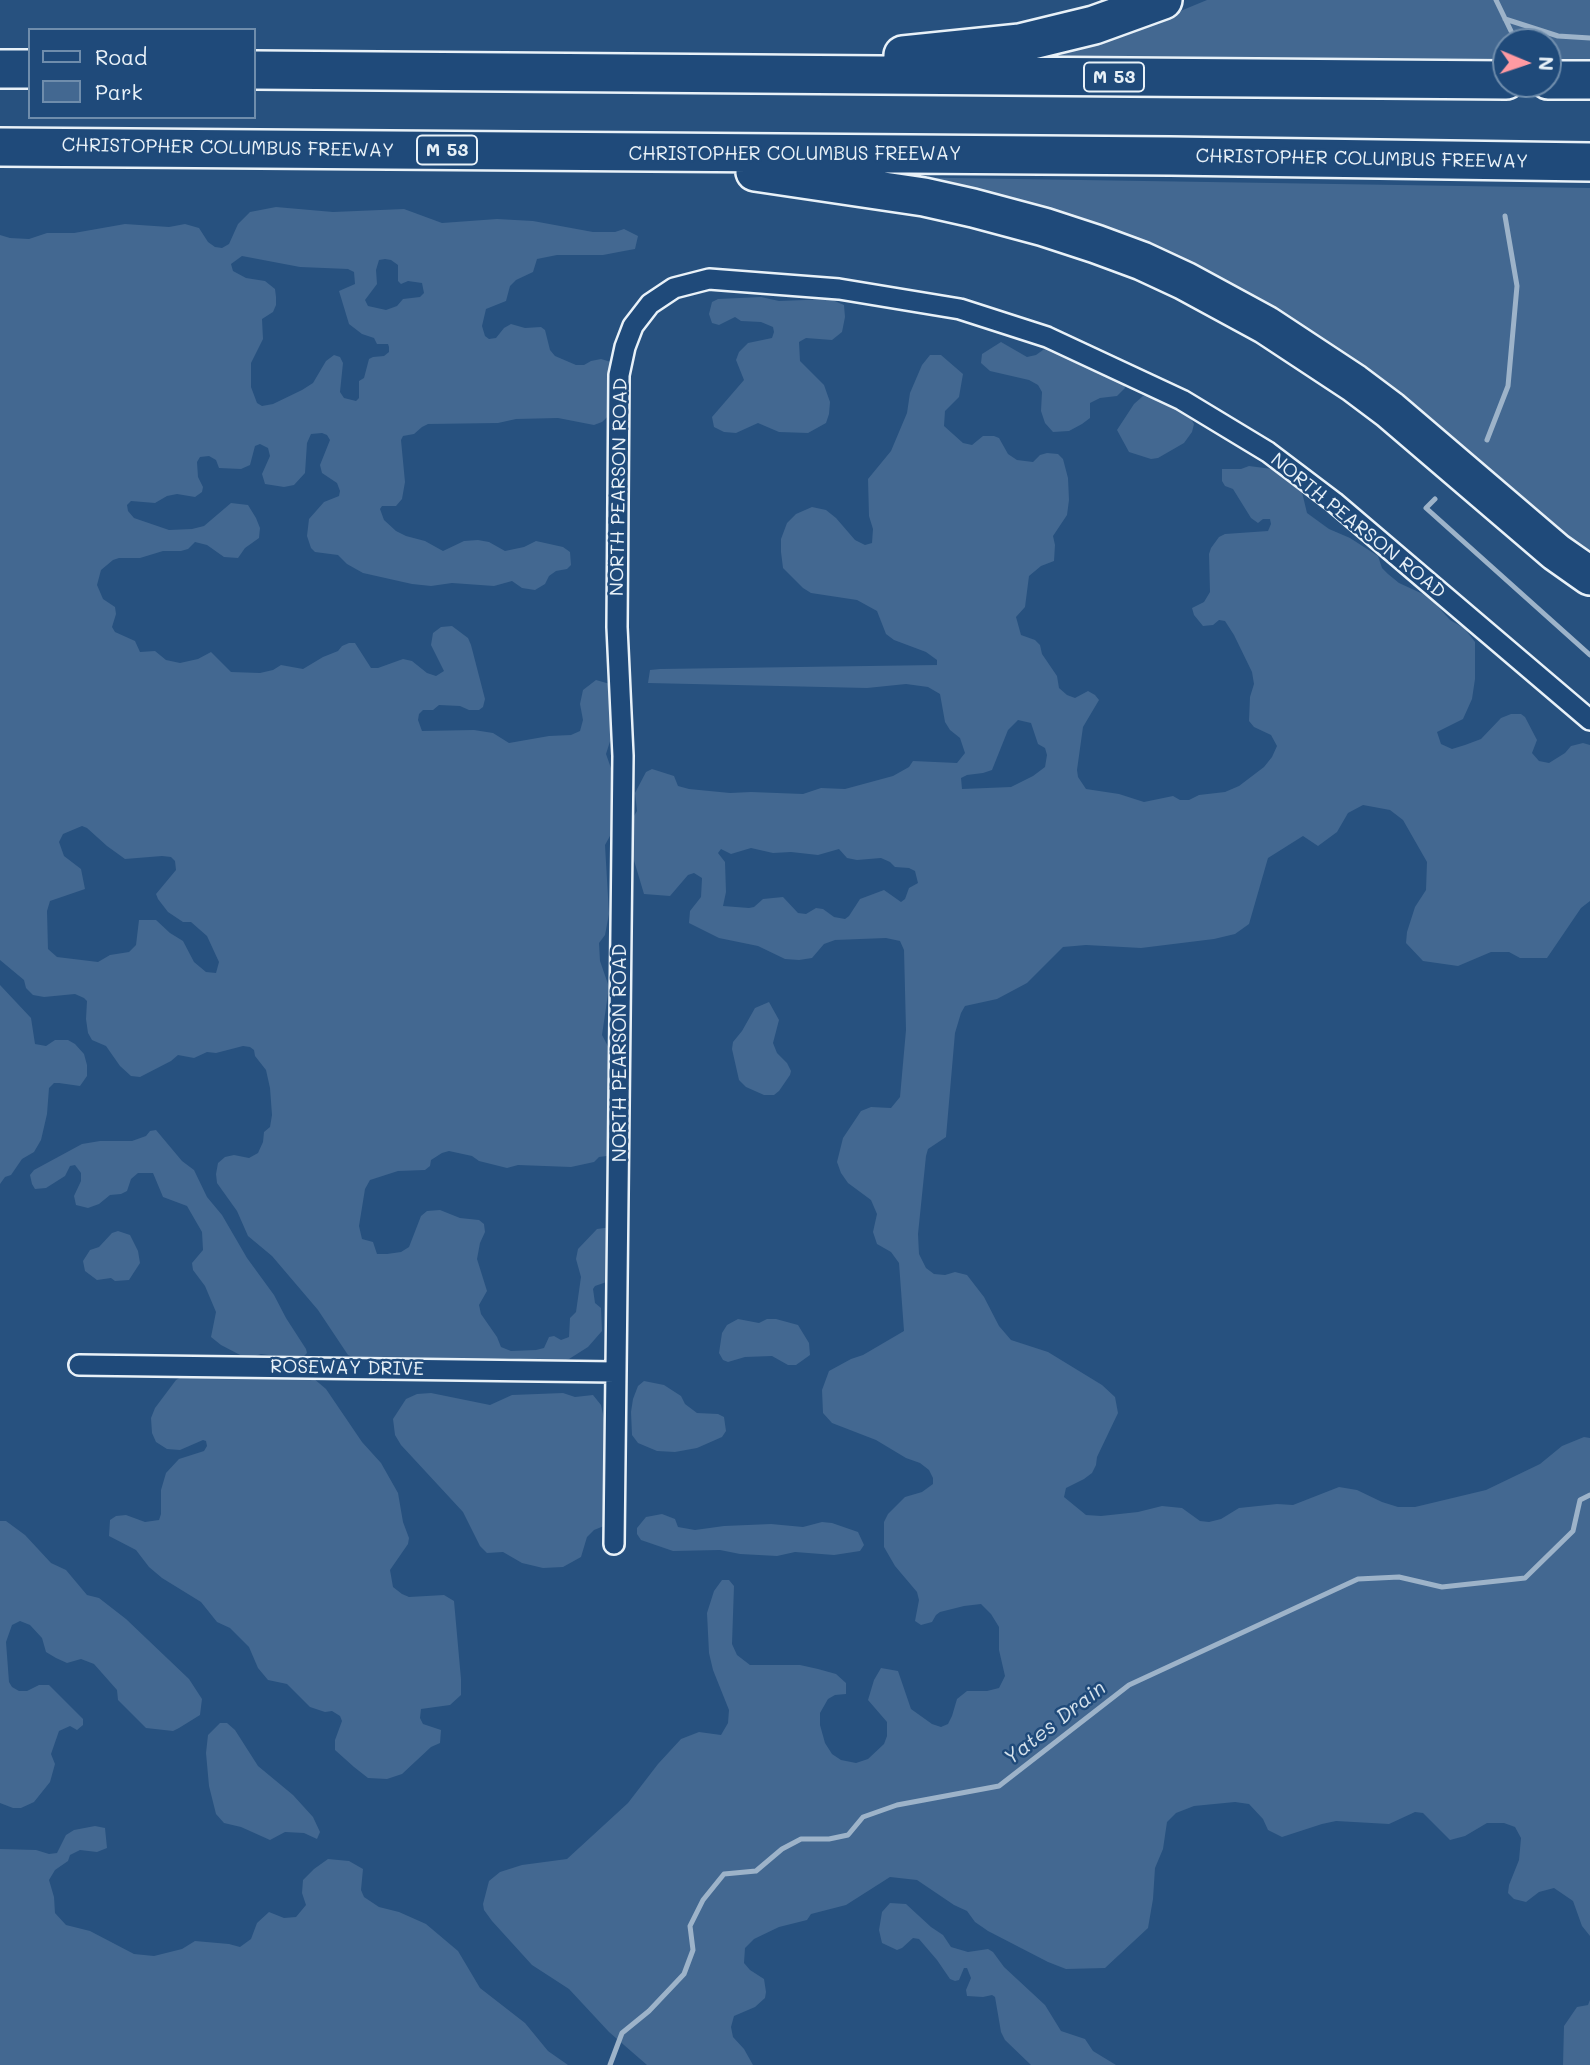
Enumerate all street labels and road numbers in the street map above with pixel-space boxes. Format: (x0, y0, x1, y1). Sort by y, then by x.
road number: M 53 (1084, 62, 1144, 92)
street label: CHRISTOPHER COLUMBUS FREEWAY (61, 134, 395, 162)
road number: M 53 (417, 135, 477, 164)
street label: CHRISTOPHER COLUMBUS FREEWAY (629, 143, 961, 165)
street label: CHRISTOPHER COLUMBUS FREEWAY (1195, 145, 1529, 173)
street label: NORTH PEARSON ROAD (606, 378, 632, 596)
street label: NORTH PEARSON ROAD (1266, 448, 1450, 604)
street label: NORTH PEARSON ROAD (609, 944, 631, 1162)
street label: ROSEWAY DRIVE (270, 1355, 424, 1381)

